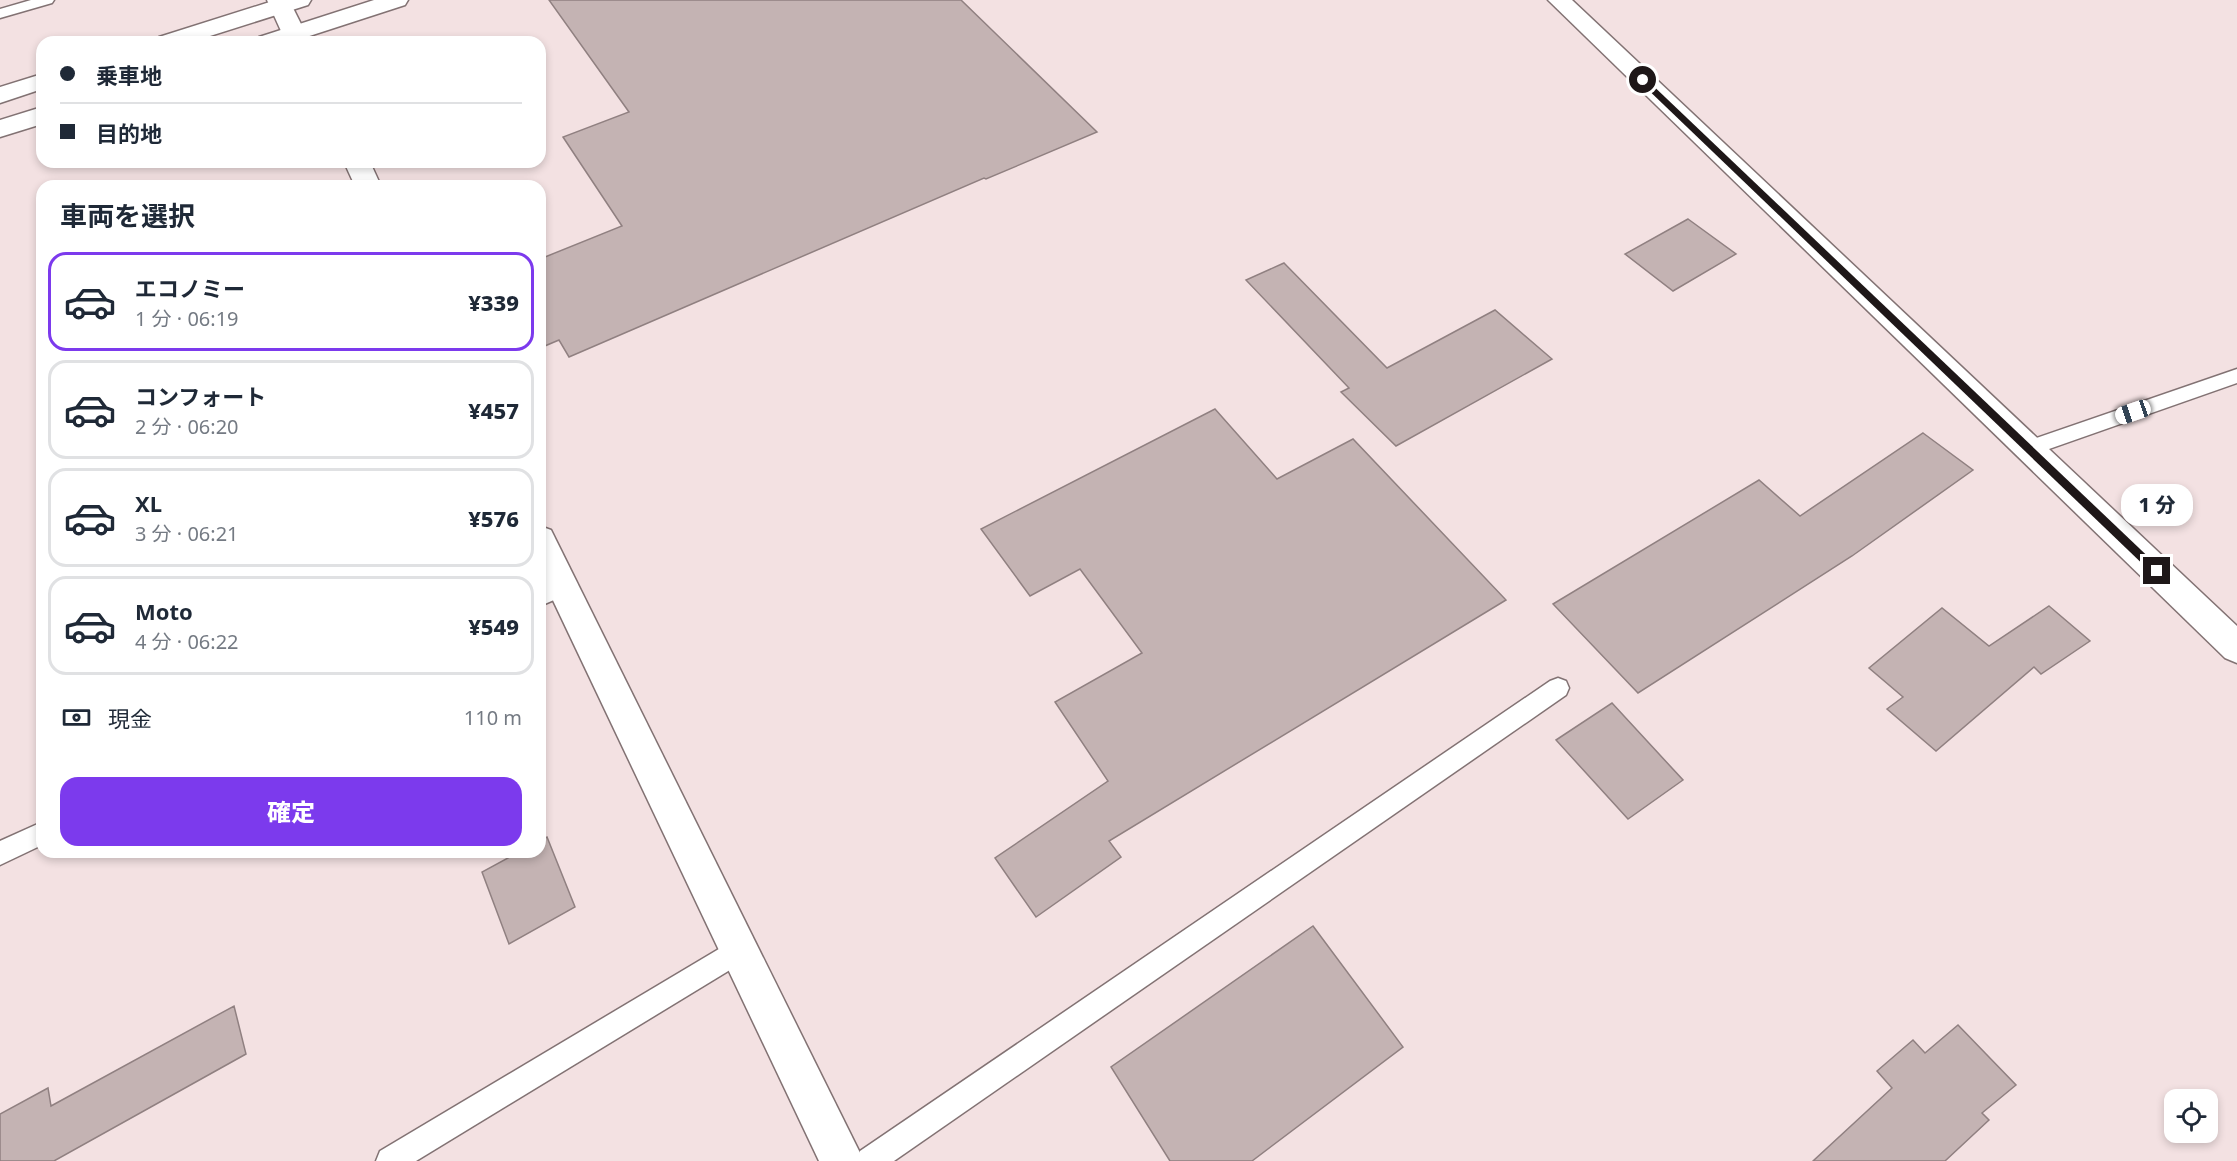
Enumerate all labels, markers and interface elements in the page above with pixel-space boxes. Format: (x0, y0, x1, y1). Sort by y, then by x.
text: 乗車地 (96, 60, 162, 90)
route start (1629, 66, 1656, 93)
text: 目的地 (96, 118, 162, 148)
text: 車両を選択 (60, 197, 195, 234)
text: エコノミー (135, 273, 245, 303)
icon: car (63, 275, 117, 329)
text: ¥339 (468, 287, 519, 317)
text: 1 分 · 06:19 (135, 305, 239, 332)
text: コンフォート (135, 381, 266, 411)
icon: car (63, 383, 117, 437)
text: ¥457 (468, 395, 519, 425)
car (2113, 398, 2153, 426)
text: 2 分 · 06:20 (135, 413, 239, 440)
callout: 1 分 (2121, 484, 2193, 526)
text: XL (135, 488, 162, 518)
icon: car (63, 491, 117, 545)
text: 1 分 (2139, 491, 2175, 518)
text: ¥576 (468, 503, 519, 533)
text: 3 分 · 06:21 (135, 520, 239, 547)
route end (2143, 557, 2170, 584)
text: Moto (135, 596, 193, 626)
icon: car (63, 599, 117, 653)
text: ¥549 (468, 611, 519, 641)
text: 4 分 · 06:22 (135, 628, 239, 655)
icon: cash (60, 701, 93, 734)
text: 現金 (108, 703, 152, 733)
text: 110 m (464, 704, 522, 731)
button: 確定 (60, 777, 522, 846)
map controls (2164, 1089, 2218, 1143)
button: locate (2164, 1089, 2218, 1143)

